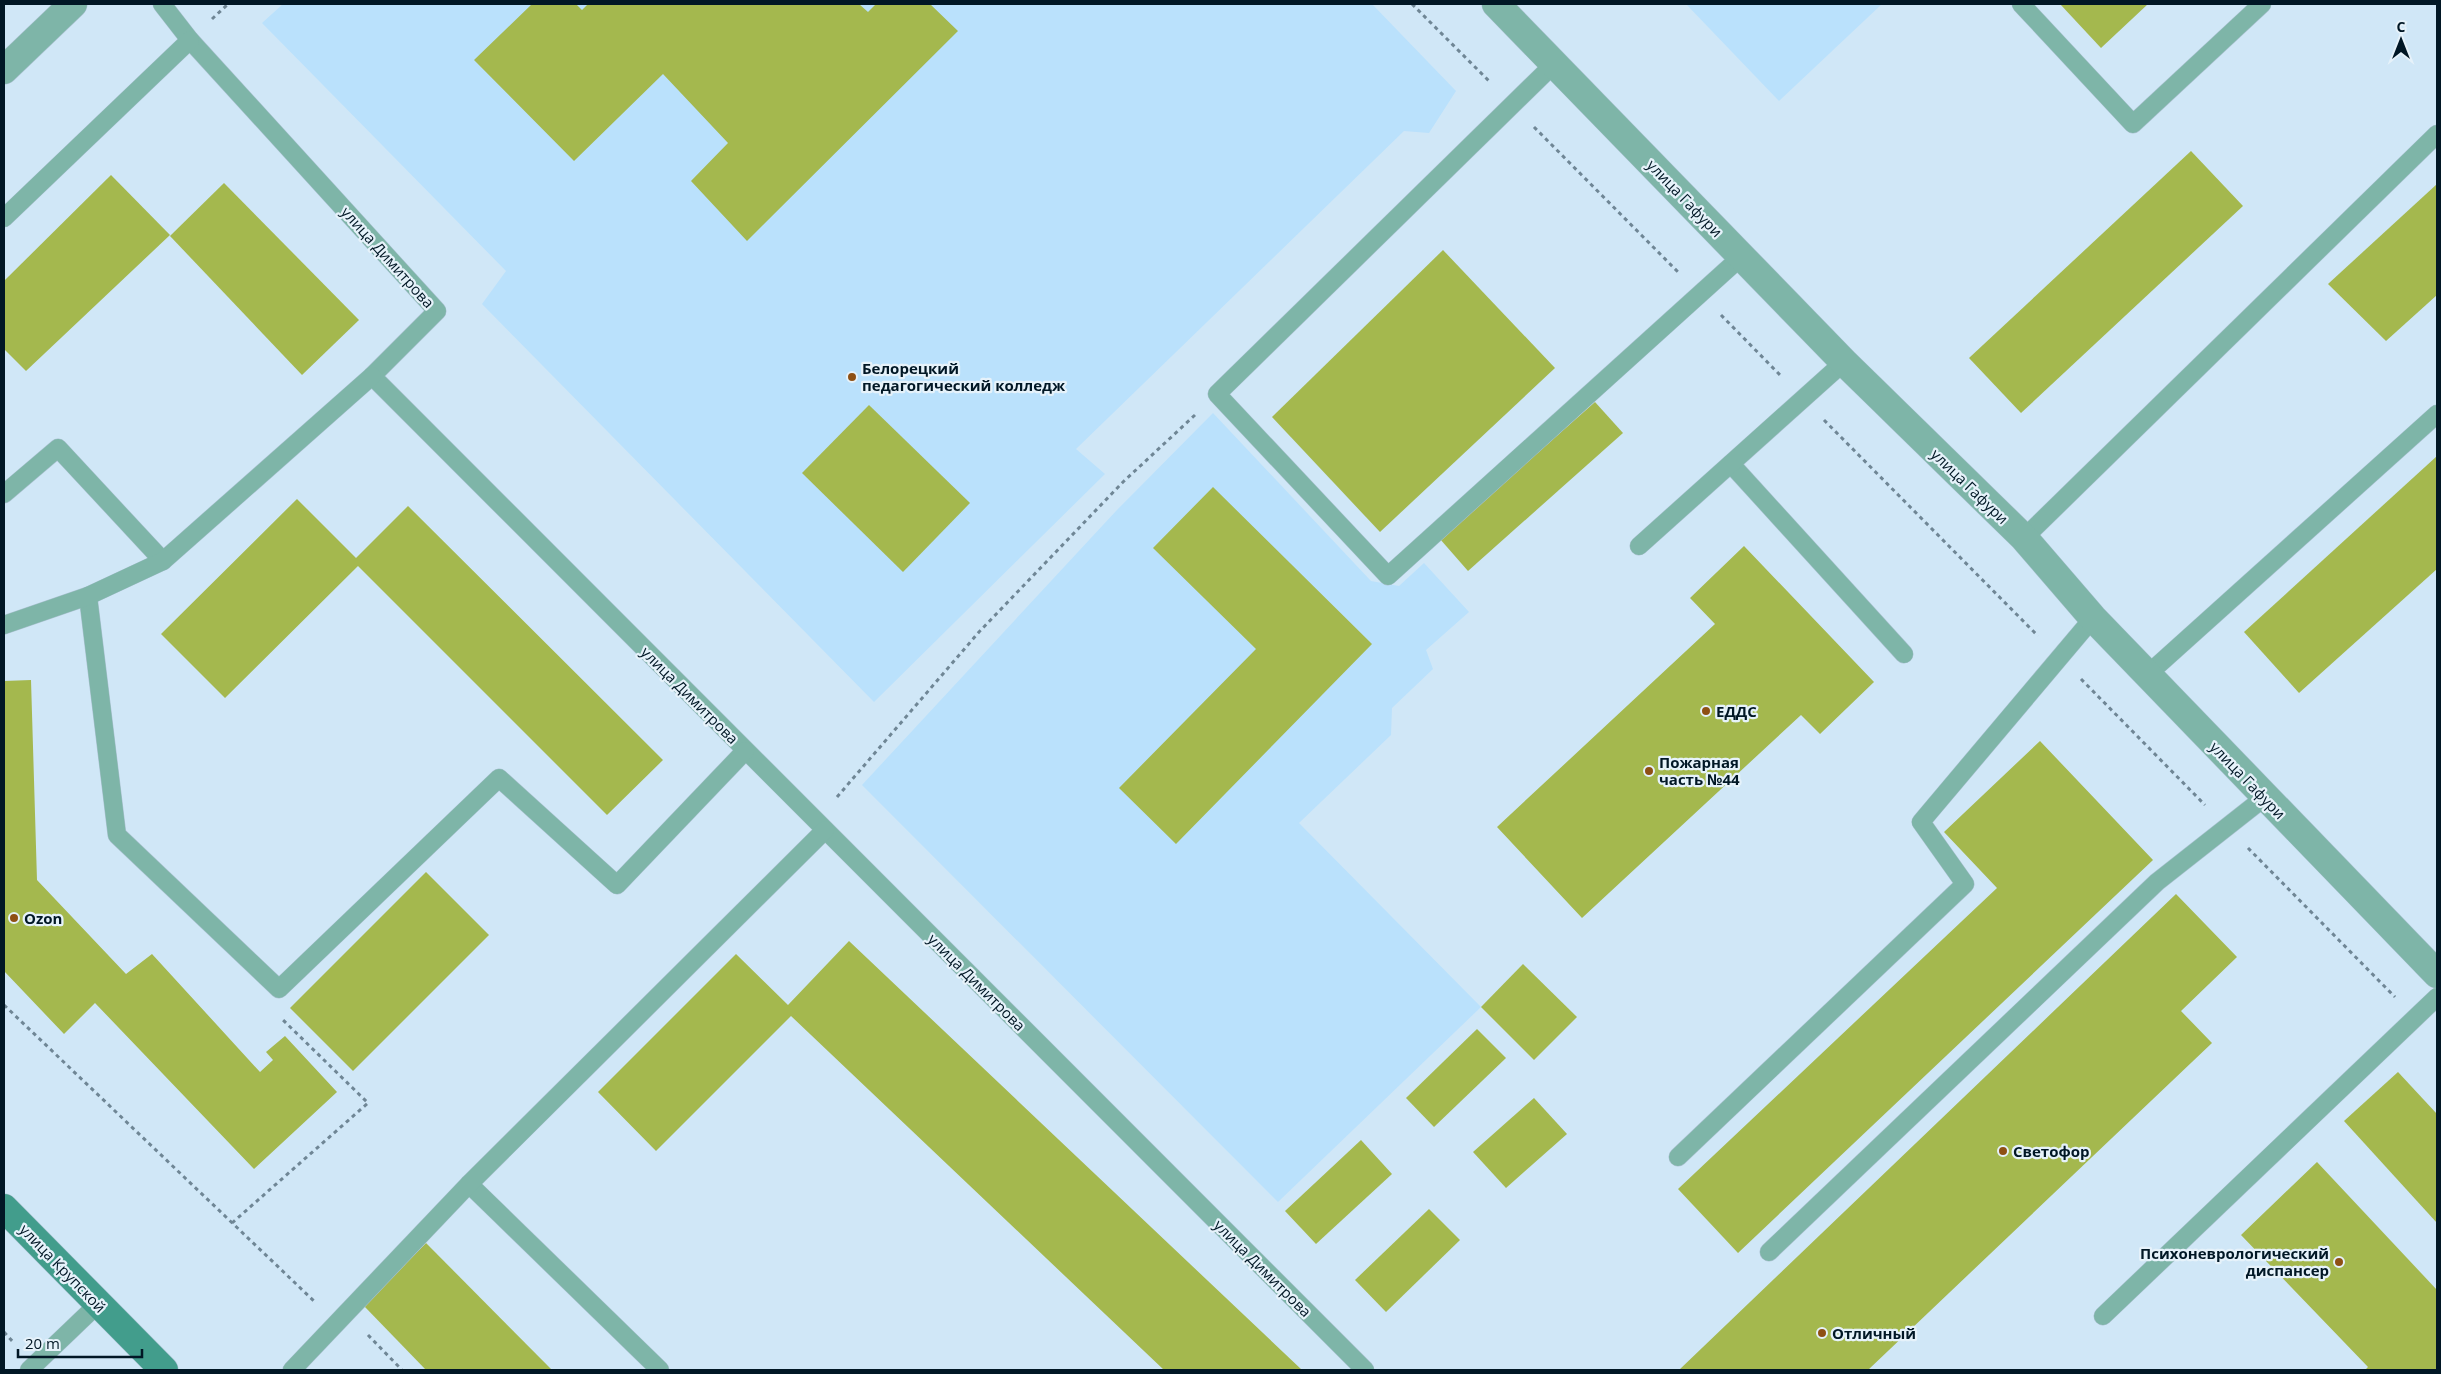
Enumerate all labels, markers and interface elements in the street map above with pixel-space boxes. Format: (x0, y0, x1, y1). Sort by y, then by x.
north arrow (2376, 15, 2426, 65)
text: С (2397, 17, 2406, 36)
street label: улица Гафури (1643, 155, 1727, 241)
street label: улица Димитрова (337, 202, 439, 312)
place label: Белорецкий педагогический колледж (862, 358, 1066, 395)
marker: Белорецкий педагогический колледж (846, 371, 858, 383)
street label: улица Гафури (1927, 444, 2013, 528)
street label: улица Димитрова (637, 642, 743, 748)
place label: ЕДДС (1716, 701, 1757, 721)
marker: ЕДДС (1700, 705, 1712, 717)
street label: улица Гафури (2206, 737, 2290, 823)
place label: Пожарная часть №44 (1659, 752, 1740, 789)
marker: Пожарная часть №44 (1643, 765, 1655, 777)
place label: Ozon (24, 908, 62, 928)
marker: Ozon (8, 912, 20, 924)
street label: улица Димитрова (924, 929, 1030, 1035)
place label: Светофор (2013, 1141, 2089, 1161)
marker: Светофор (1997, 1145, 2009, 1157)
street label: улица Димитрова (1210, 1215, 1316, 1321)
street label: улица Крупской (16, 1219, 110, 1317)
place label: Психоневрологический диспансер (2140, 1243, 2329, 1280)
marker: Психоневрологический диспансер (2333, 1256, 2345, 1268)
place label: Отличный (1832, 1323, 1916, 1343)
scale bar (18, 1326, 141, 1358)
marker: Отличный (1816, 1327, 1828, 1339)
text: 20 m (25, 1333, 60, 1353)

